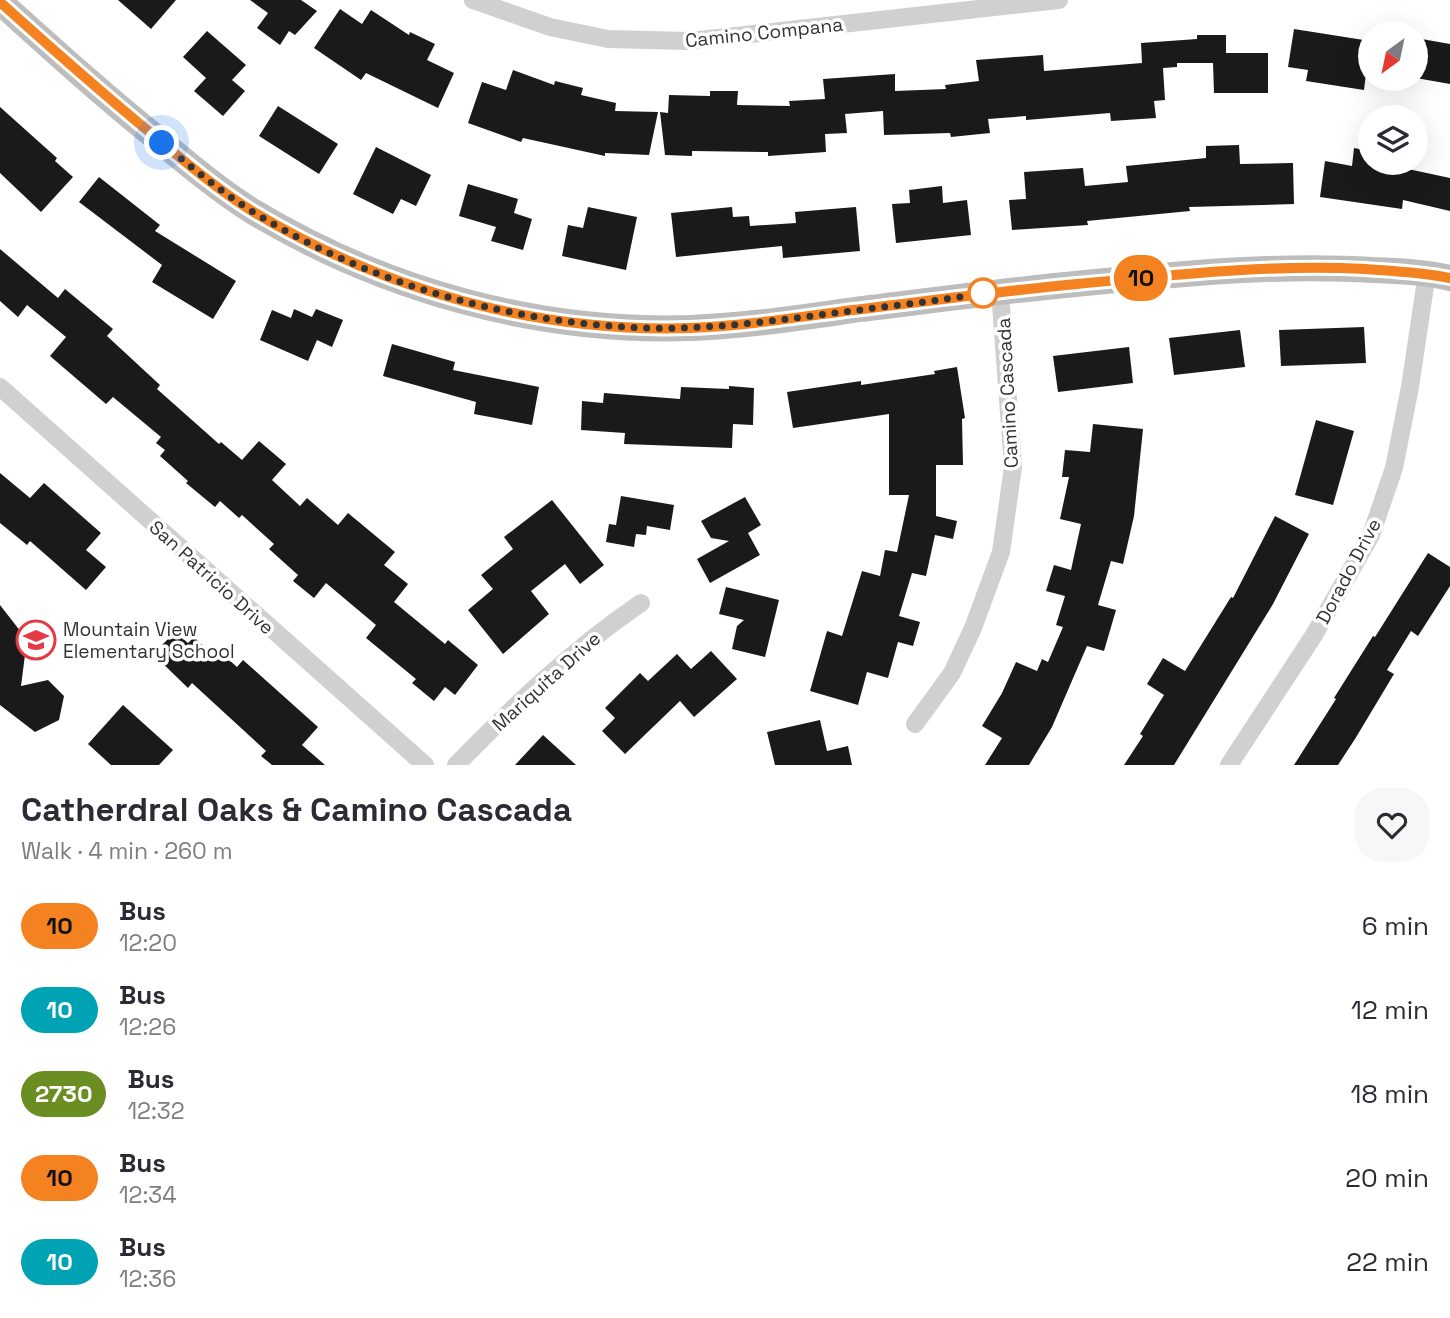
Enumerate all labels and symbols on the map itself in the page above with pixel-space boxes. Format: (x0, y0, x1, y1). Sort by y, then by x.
street label: Camino Compana (684, 12, 844, 53)
north arrow (1358, 21, 1428, 91)
your location (144, 125, 179, 160)
line badge: 10 (1110, 255, 1172, 301)
unlabelled marker (968, 278, 998, 308)
street label: Camino Cascada (991, 317, 1024, 469)
street label: Dorado Drive (1310, 514, 1387, 628)
street label: San Patricio Drive (144, 515, 279, 640)
place label: Mountain View Elementary School (63, 617, 235, 664)
school or university icon: Mountain View Elementary School (15, 619, 57, 661)
street label: Mariquita Drive (487, 626, 606, 737)

